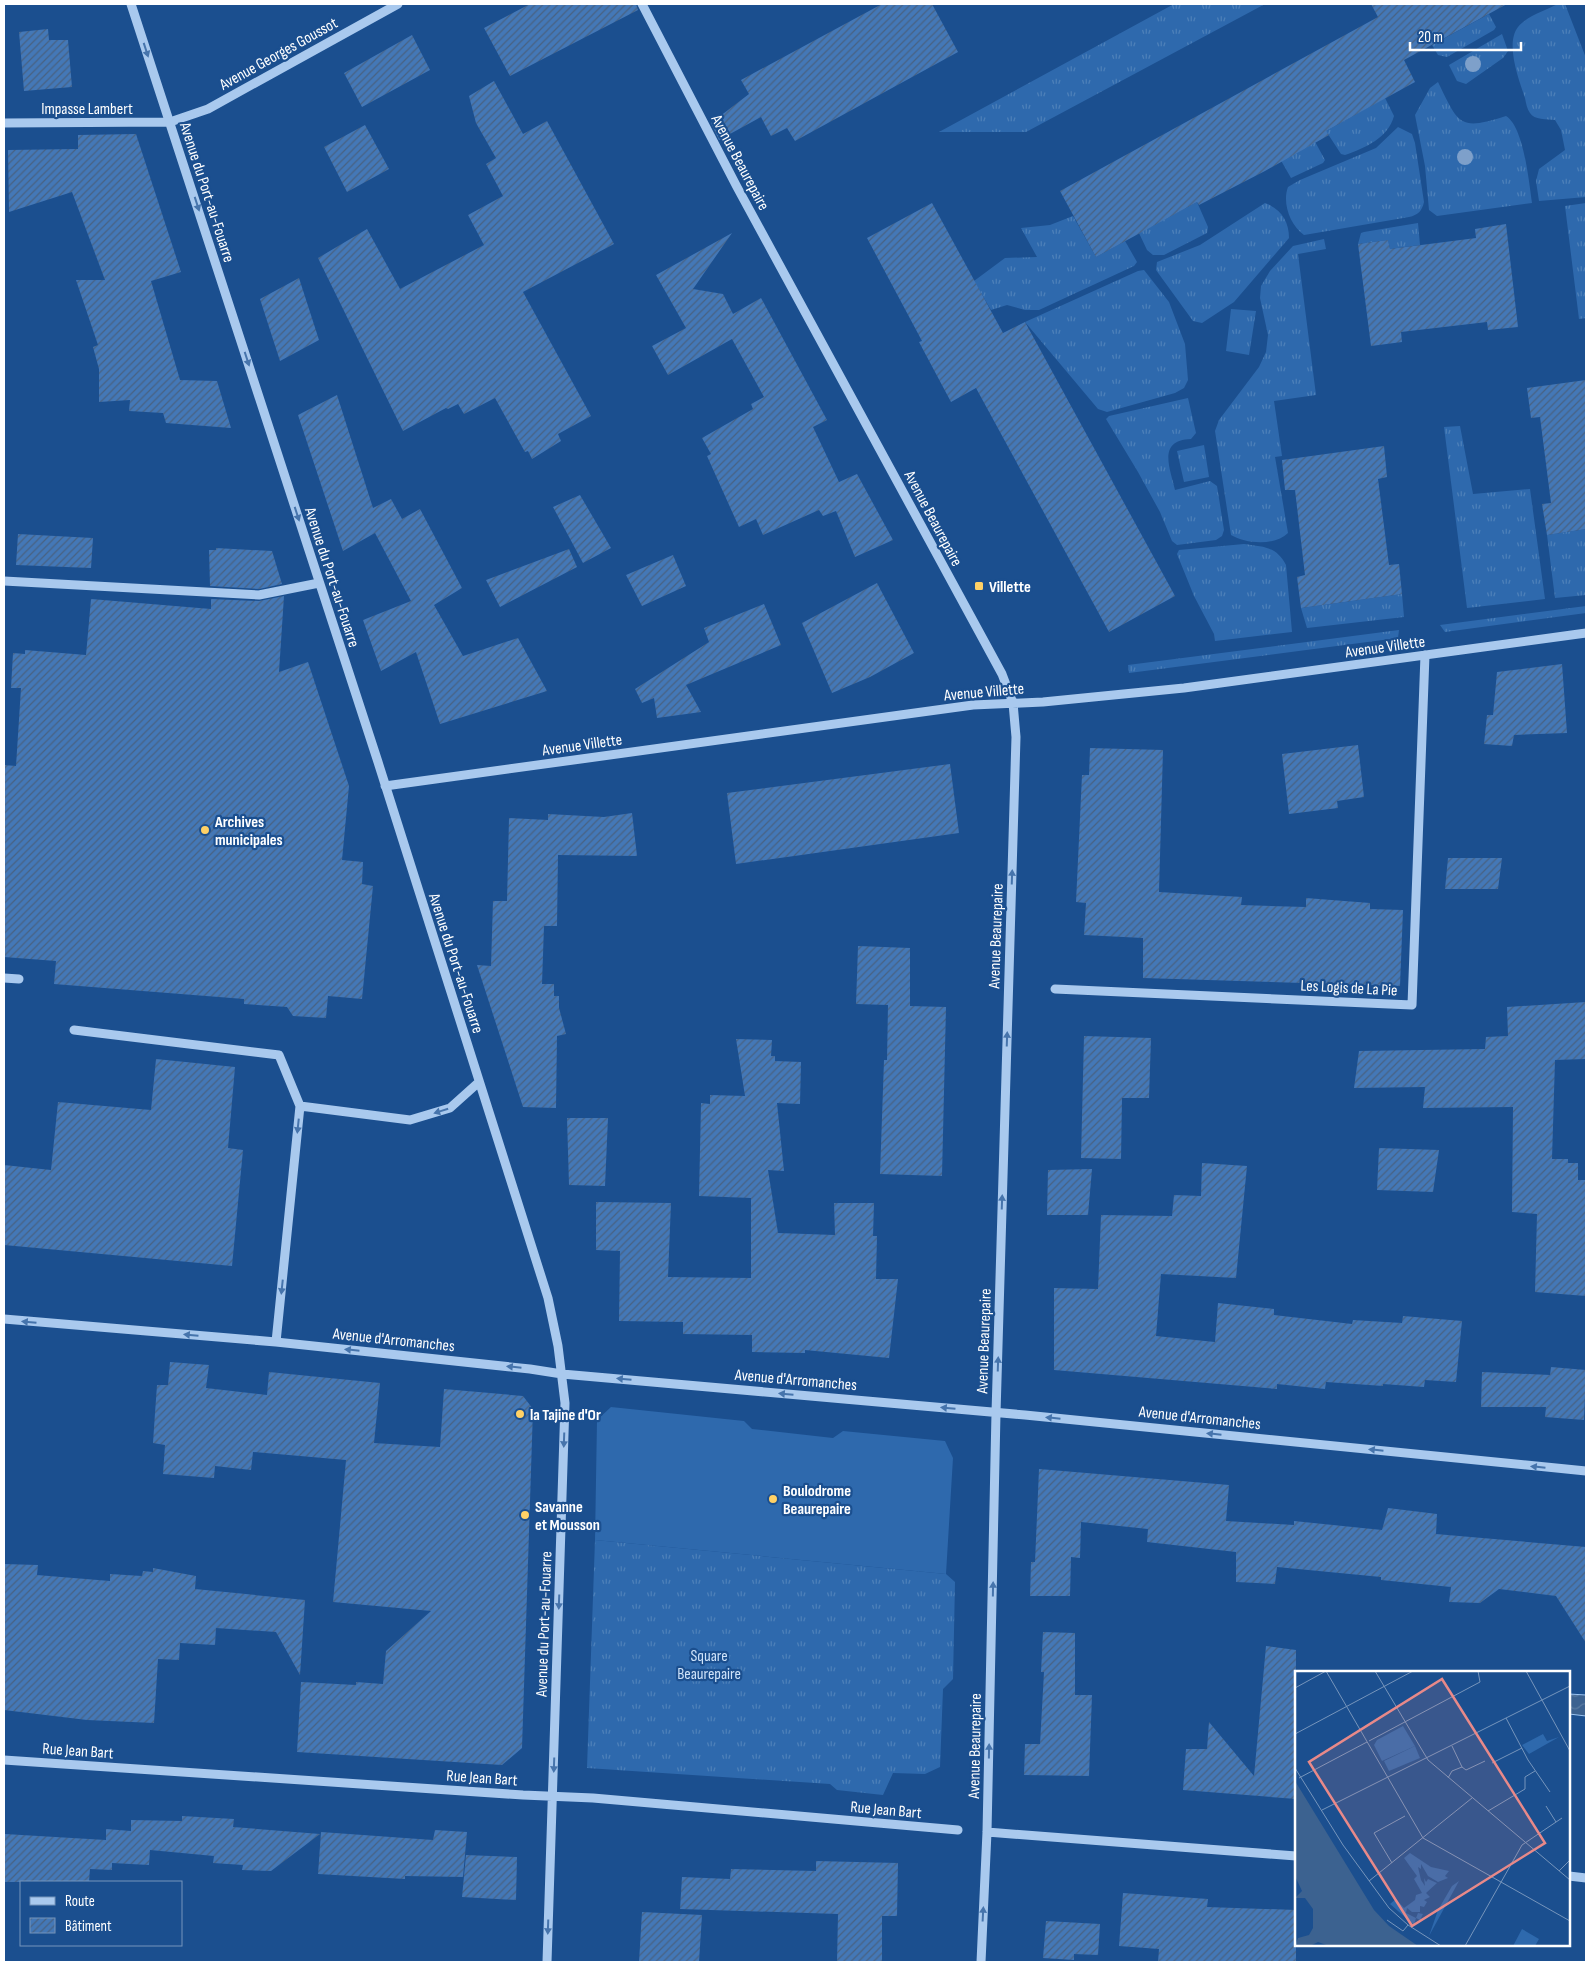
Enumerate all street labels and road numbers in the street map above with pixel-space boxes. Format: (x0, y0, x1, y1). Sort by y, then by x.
street label: Avenue Georges Goussot (215, 14, 341, 95)
street label: Impasse Lambert (41, 100, 133, 119)
street label: Avenue Beaurepaire (706, 111, 773, 214)
street label: Avenue du Port-au-Fouarre (175, 119, 238, 265)
street label: Avenue Beaurepaire (899, 467, 966, 570)
street label: Avenue du Port-au-Fouarre (300, 504, 363, 650)
street label: Avenue Villette (1343, 632, 1426, 663)
street label: Avenue Villette (942, 680, 1025, 706)
street label: Avenue Villette (540, 730, 623, 761)
street label: Avenue Beaurepaire (985, 883, 1008, 990)
street label: Avenue du Port-au-Fouarre (424, 890, 487, 1036)
street label: Les Logis de La Pie (1300, 976, 1398, 1001)
street label: Avenue Beaurepaire (973, 1288, 996, 1395)
street label: Avenue d'Arromanches (331, 1325, 456, 1356)
street label: Avenue d'Arromanches (733, 1366, 858, 1395)
street label: Avenue d'Arromanches (1137, 1403, 1262, 1434)
street label: Avenue du Port-au-Fouarre (532, 1551, 557, 1698)
street label: Avenue Beaurepaire (965, 1693, 986, 1800)
street label: Rue Jean Bart (42, 1740, 114, 1763)
street label: Rue Jean Bart (446, 1767, 518, 1790)
street label: Rue Jean Bart (850, 1798, 922, 1823)

